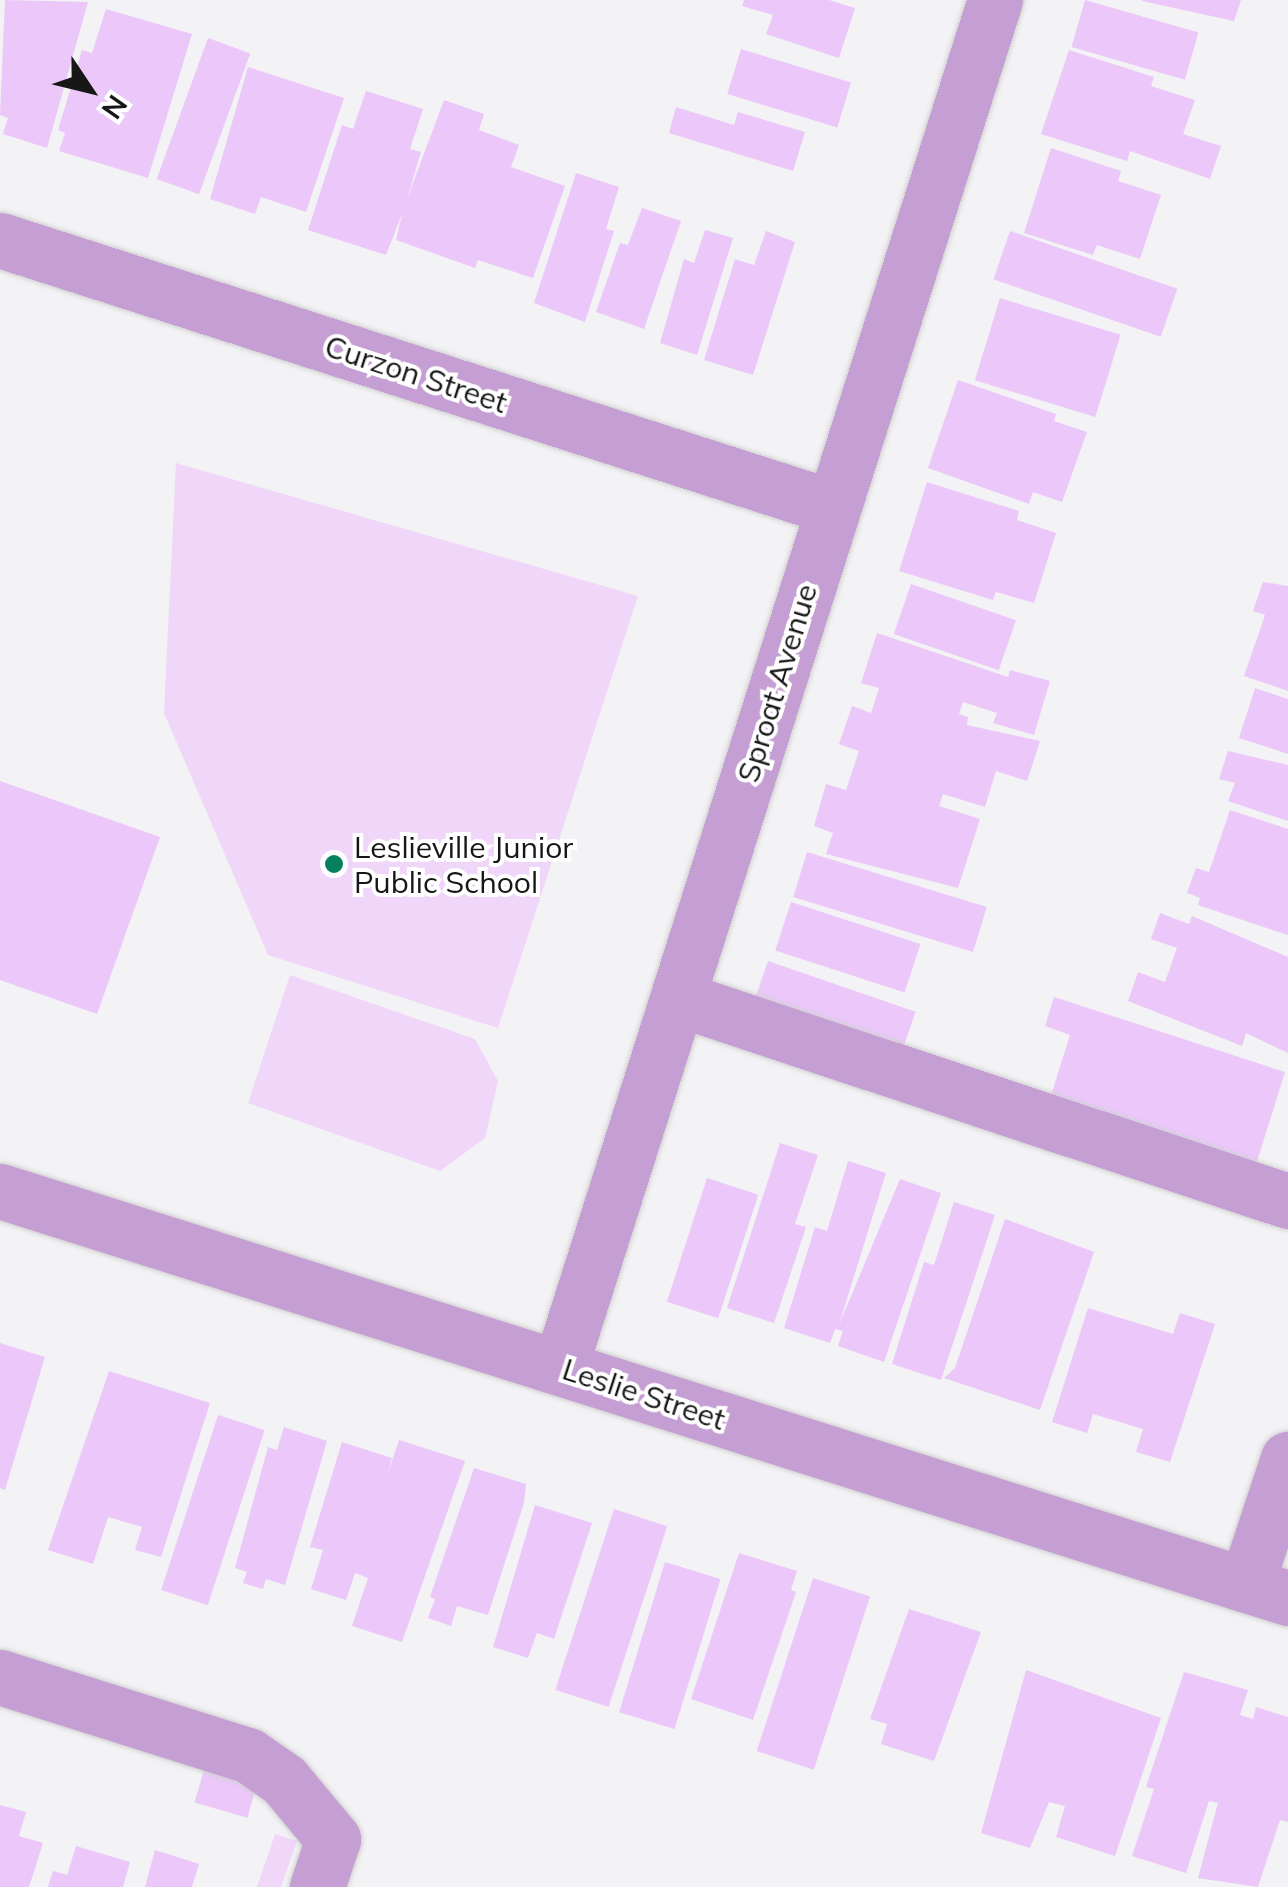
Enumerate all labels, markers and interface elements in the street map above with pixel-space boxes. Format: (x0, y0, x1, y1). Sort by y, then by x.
north arrow (40, 40, 140, 140)
text: N (95, 89, 135, 126)
street label: Curzon Street (320, 328, 512, 420)
street label: Sproat Avenue (730, 580, 824, 786)
place label: Leslieville Junior Public School (354, 829, 573, 900)
marker: Leslieville Junior Public School (323, 853, 345, 875)
street label: Leslie Street (558, 1351, 730, 1437)

